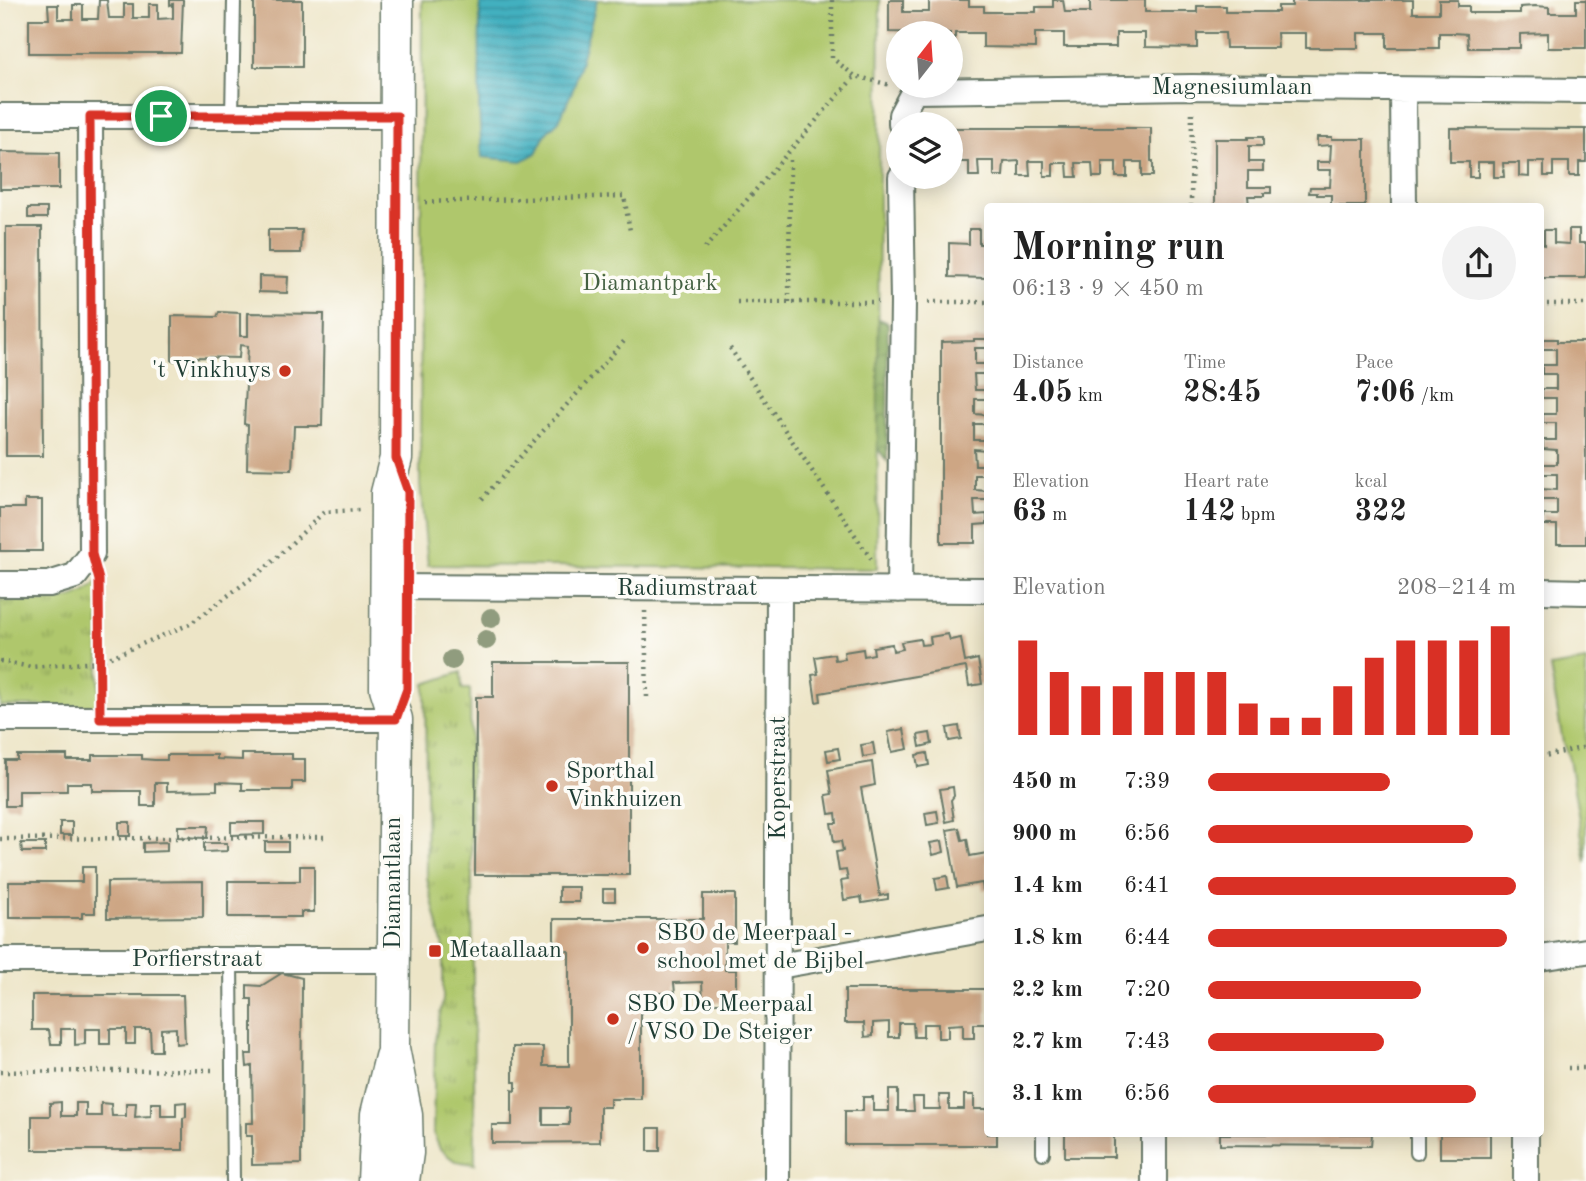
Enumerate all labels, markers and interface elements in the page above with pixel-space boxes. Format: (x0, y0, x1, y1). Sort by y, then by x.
north arrow (886, 21, 962, 98)
map controls (886, 21, 963, 189)
street label: Magnesiumlaan (1152, 76, 1312, 100)
pin (131, 86, 191, 146)
icon: arrive (142, 97, 180, 135)
button: layers (886, 112, 963, 189)
button: share (1442, 226, 1516, 300)
text: Morning run (1012, 230, 1225, 268)
park label: Diamantpark (582, 272, 718, 296)
text: 06:13 · 9 × 450 m (1012, 277, 1204, 300)
text: Distance (1012, 354, 1084, 373)
text: Time (1183, 354, 1226, 373)
text: Pace (1355, 354, 1393, 373)
place label: 't Vinkhuys (152, 359, 271, 383)
marker: 't Vinkhuys (277, 363, 293, 379)
text: 4.05 (1012, 378, 1073, 408)
text: 28:45 (1183, 378, 1261, 408)
text: 7:06 (1355, 378, 1415, 408)
text: km (1073, 387, 1103, 406)
text: /km (1415, 387, 1454, 406)
text: Elevation (1012, 473, 1089, 492)
text: Heart rate (1183, 473, 1269, 492)
text: kcal (1355, 473, 1387, 492)
text: 63 (1012, 497, 1047, 527)
text: 142 (1183, 497, 1236, 527)
text: 322 (1355, 497, 1407, 527)
text: m (1047, 506, 1067, 525)
text: bpm (1236, 506, 1276, 525)
text: Elevation (1012, 576, 1106, 599)
text: 208–214 m (1397, 576, 1516, 599)
street label: Radiumstraat (617, 577, 757, 601)
street label: Koperstraat (767, 716, 791, 840)
place label: Sporthal Vinkhuizen (566, 760, 682, 812)
text: 450 m (1012, 770, 1077, 793)
text: 7:39 (1124, 770, 1170, 793)
marker: Sporthal Vinkhuizen (544, 778, 560, 794)
street label: Diamantlaan (382, 817, 406, 949)
text: 900 m (1012, 822, 1077, 845)
text: 6:56 (1124, 822, 1170, 845)
text: 1.4 km (1012, 874, 1083, 897)
text: 6:41 (1124, 874, 1170, 897)
place label: SBO de Meerpaal - school met de Bijbel (657, 922, 864, 974)
text: 1.8 km (1012, 926, 1083, 949)
text: 6:44 (1124, 926, 1170, 949)
place label: Metaallaan (449, 939, 562, 963)
marker: SBO de Meerpaal - school met de Bijbel (635, 940, 651, 956)
marker: Metaallaan (427, 943, 443, 959)
street label: Porfierstraat (131, 948, 263, 972)
text: 2.2 km (1012, 978, 1083, 1001)
text: 7:20 (1124, 978, 1170, 1001)
place label: SBO De Meerpaal / VSO De Steiger (627, 993, 813, 1045)
marker: SBO De Meerpaal / VSO De Steiger (605, 1011, 621, 1027)
text: 2.7 km (1012, 1030, 1083, 1053)
text: 7:43 (1124, 1030, 1170, 1053)
text: 3.1 km (1012, 1082, 1083, 1105)
text: 6:56 (1124, 1082, 1170, 1105)

